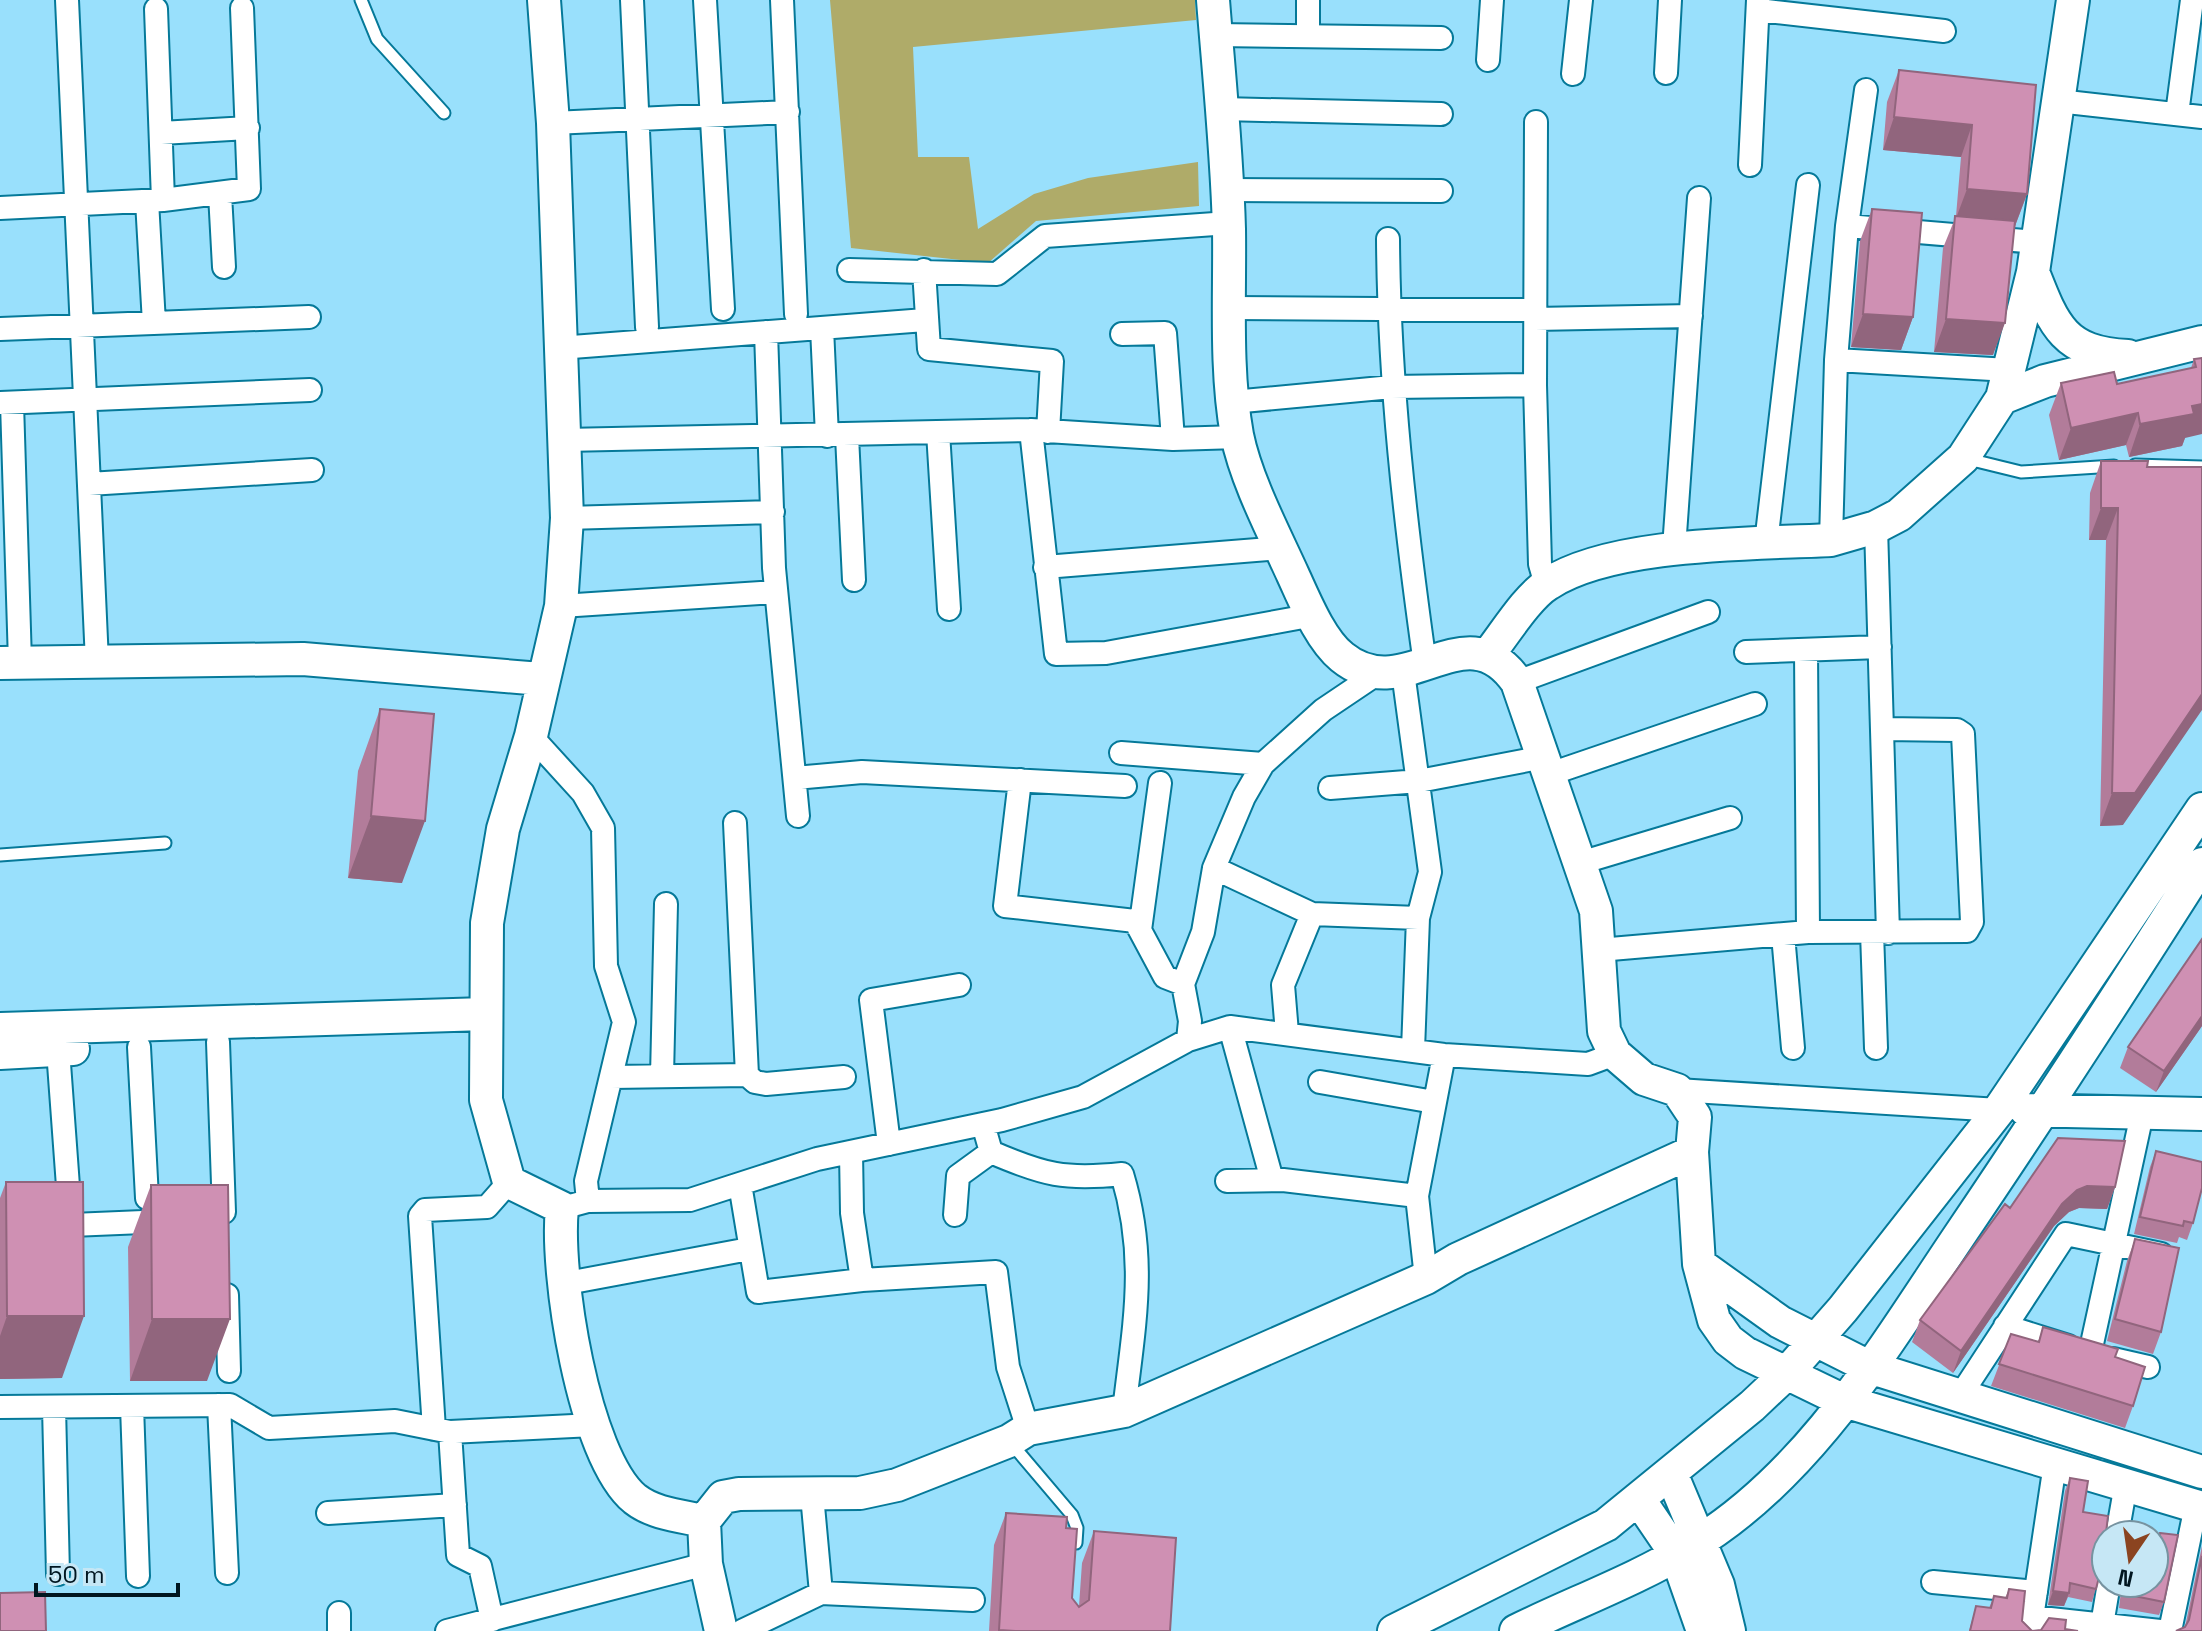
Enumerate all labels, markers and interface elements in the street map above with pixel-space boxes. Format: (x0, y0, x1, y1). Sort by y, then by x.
north arrow (2090, 1519, 2170, 1599)
scale bar (36, 1547, 178, 1597)
text: 50 m (48, 1559, 105, 1590)
text: N (2115, 1563, 2136, 1594)

